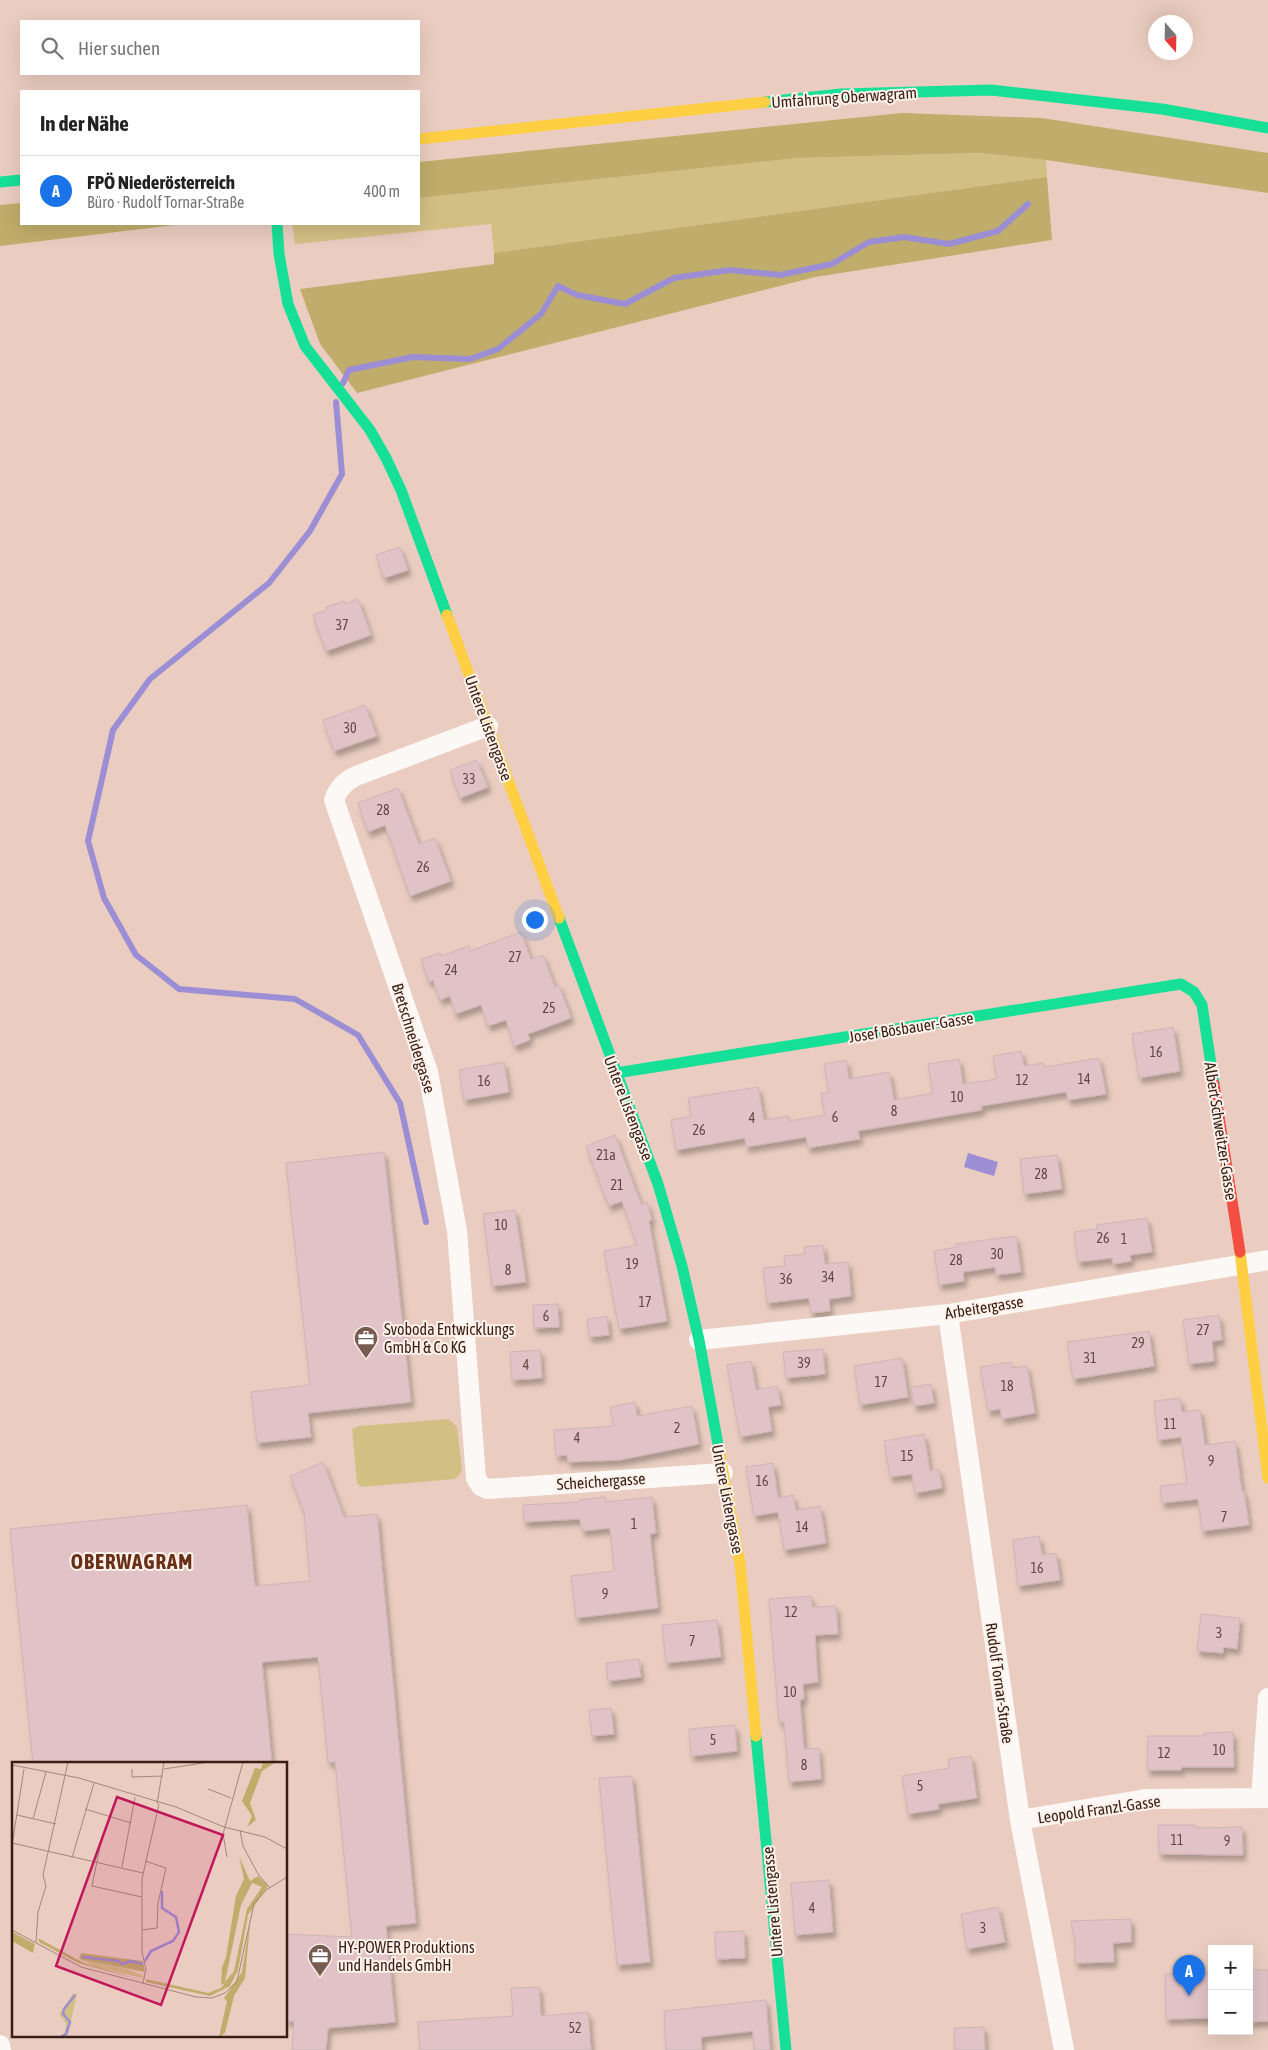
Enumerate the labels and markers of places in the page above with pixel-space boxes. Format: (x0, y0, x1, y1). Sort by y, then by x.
place label: Svoboda Entwicklungs GmbH & Co KG (384, 1320, 515, 1356)
office icon: Svoboda Entwicklungs GmbH & Co KG (353, 1325, 379, 1359)
place label: HY-POWER Produktions und Handels GmbH (338, 1938, 475, 1974)
office icon: HY-POWER Produktions und Handels GmbH (307, 1943, 333, 1977)
pin: A (1173, 1955, 1205, 1996)

